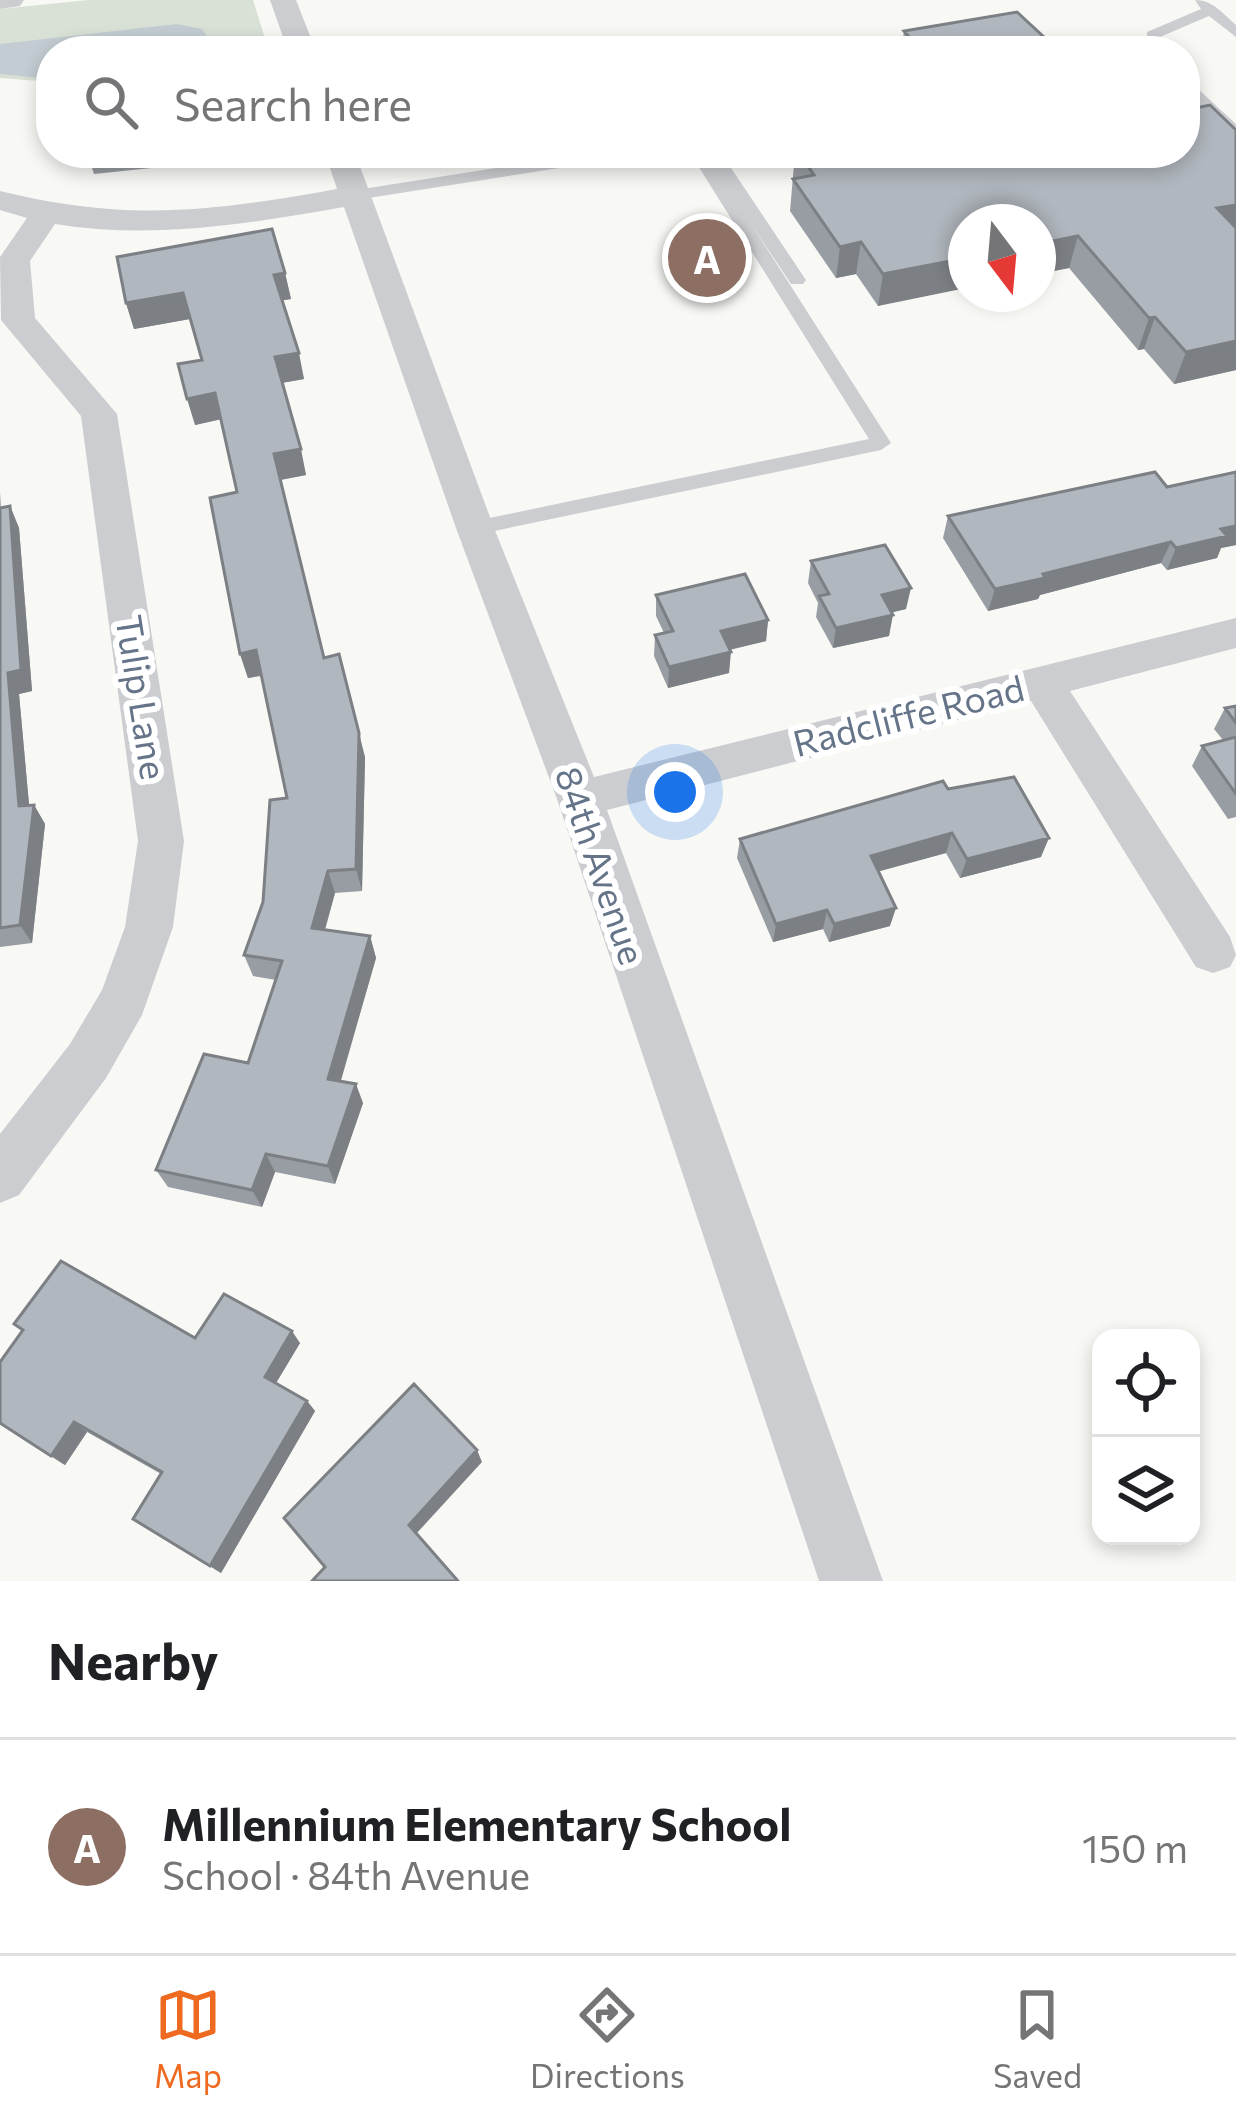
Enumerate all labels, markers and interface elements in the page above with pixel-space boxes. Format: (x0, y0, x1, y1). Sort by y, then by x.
search box (36, 36, 1200, 168)
icon: search (78, 69, 144, 135)
text: Search here (174, 75, 412, 130)
north arrow (948, 204, 1056, 312)
pin: A (668, 213, 746, 303)
street label: Tulip Lane (108, 612, 178, 782)
street label: Radcliffe Road (788, 664, 1028, 764)
street label: 84th Avenue (548, 761, 656, 969)
your location (645, 762, 705, 822)
map controls (1092, 1329, 1200, 1545)
button: locate (1092, 1329, 1200, 1437)
button: layers (1092, 1437, 1200, 1545)
text: Nearby (48, 1628, 218, 1691)
text: Millennium Elementary School (162, 1795, 792, 1850)
text: A (73, 1823, 101, 1871)
text: 150 m (1082, 1823, 1188, 1871)
text: School · 84th Avenue (162, 1850, 530, 1898)
tab: Map (154, 1982, 222, 2095)
tab: Directions (530, 1982, 685, 2095)
tab: Saved (993, 1982, 1082, 2095)

